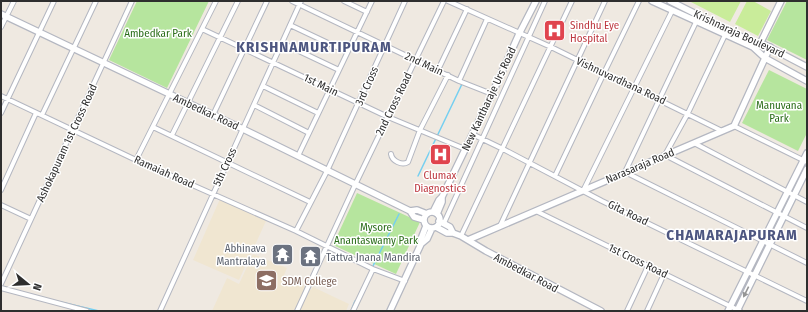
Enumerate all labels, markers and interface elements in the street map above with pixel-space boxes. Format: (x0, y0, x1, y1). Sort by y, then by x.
street label: Krishnaraja Boulevard (691, 7, 787, 61)
hospital icon: Sindhu Eye Hospital (541, 18, 567, 44)
place label: Sindhu Eye Hospital (570, 19, 619, 45)
park label: Ambedkar Park (124, 27, 193, 40)
district label: KRISHNAMURTIPURAM (236, 38, 392, 56)
street label: New Kantharaje Urs Road (459, 45, 519, 153)
street label: 2nd Main (403, 49, 445, 79)
street label: Vishnuvardhana Road (574, 54, 668, 108)
street label: 3rd Cross (353, 64, 381, 107)
street label: 2nd Cross Road (373, 70, 415, 138)
street label: 1st Main (302, 71, 340, 99)
street label: Ashokapuram 1st Cross Road (34, 82, 100, 204)
street label: Ambedkar Road (171, 91, 241, 133)
park label: Manuvana Park (756, 99, 802, 125)
hospital icon: Clumax Diagnostics (427, 142, 453, 168)
street label: 5th Cross (210, 145, 240, 188)
street label: Narasaraja Road (604, 146, 676, 186)
street label: Ramaiah Road (132, 153, 196, 191)
place label: Clumax Diagnostics (414, 169, 466, 195)
street label: Gita Road (606, 198, 650, 228)
park label: Mysore Anantaswamy Park (334, 221, 419, 247)
district label: CHAMARAJAPURAM (666, 226, 798, 244)
temple icon: Abhinava Mantralaya (269, 241, 295, 267)
street label: 1st Cross Road (606, 241, 670, 281)
place label: Abhinava Mantralaya (216, 242, 266, 268)
temple icon: Tattva Jnana Mandira (298, 244, 324, 270)
place label: Tattva Jnana Mandira (326, 251, 420, 264)
street label: Ambedkar Road (492, 251, 560, 295)
north arrow (8, 264, 48, 304)
school or university icon: SDM College (254, 268, 280, 294)
place label: SDM College (282, 275, 337, 288)
text: N (30, 282, 44, 292)
one-way arrow (743, 286, 749, 297)

